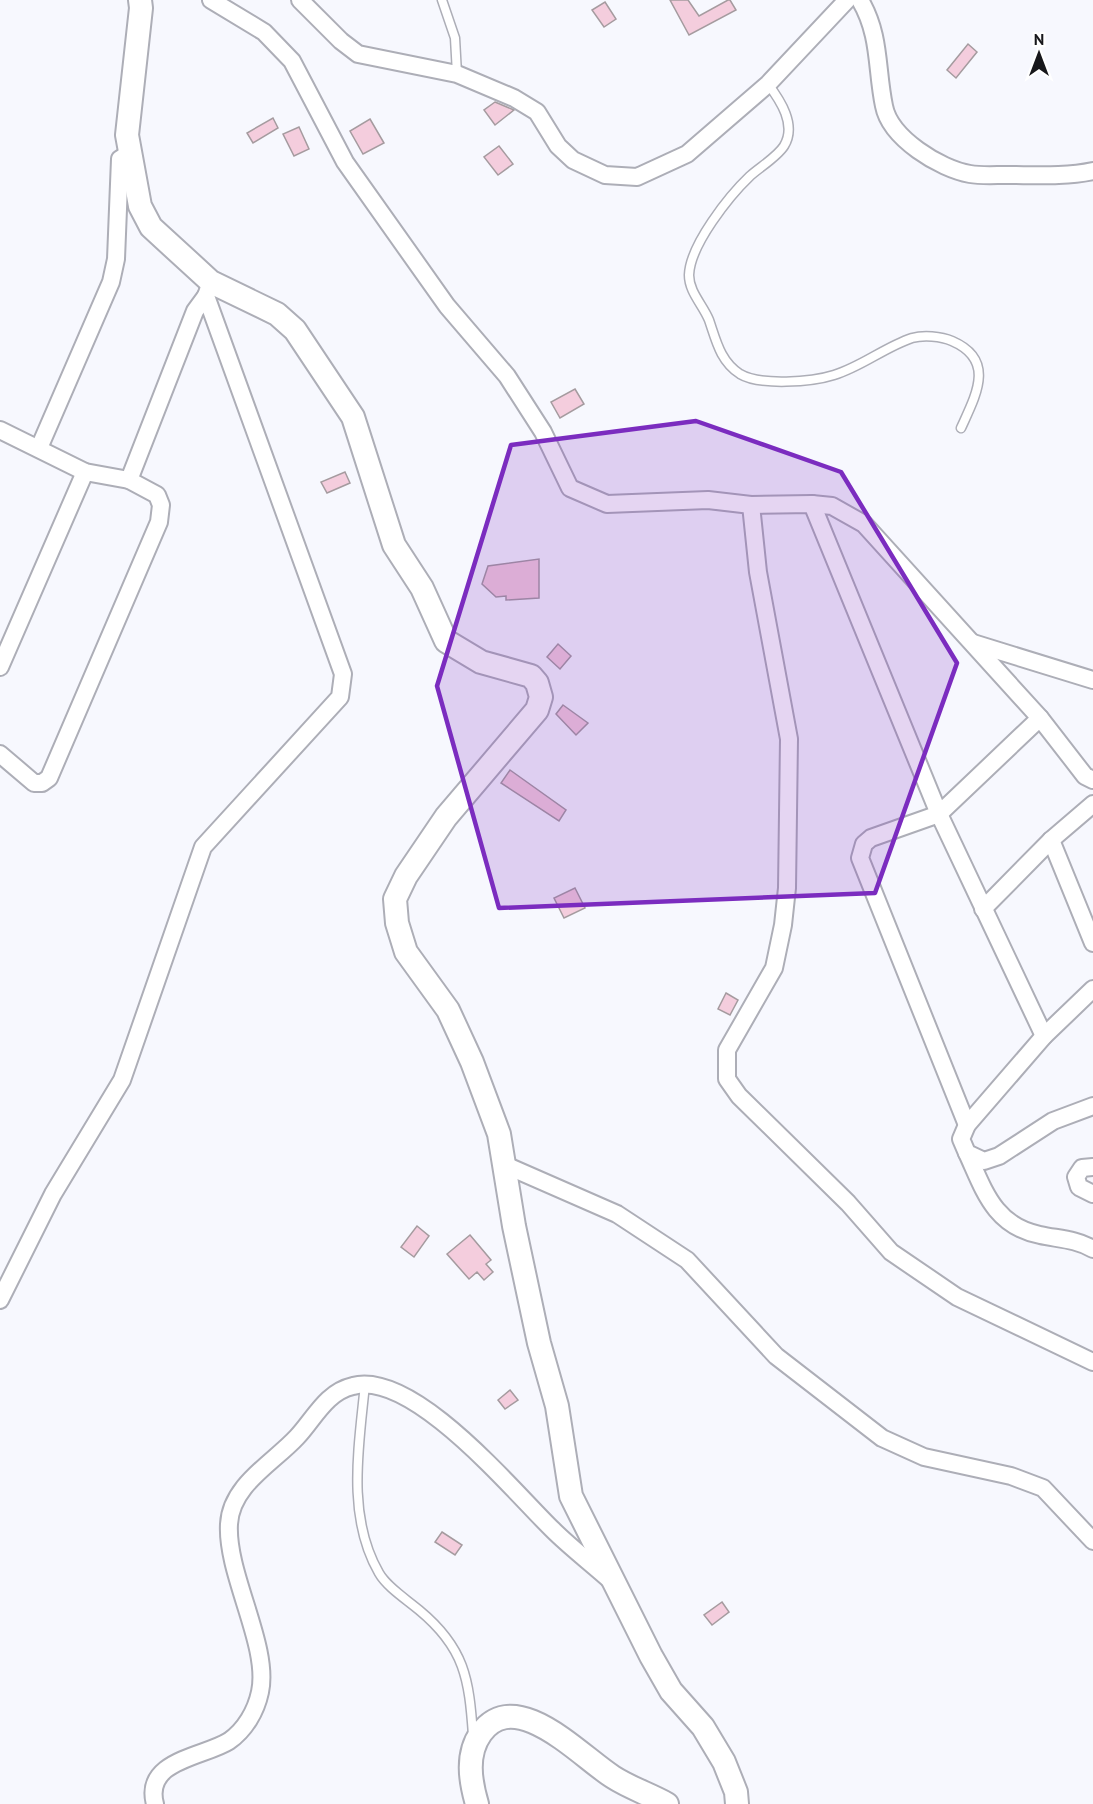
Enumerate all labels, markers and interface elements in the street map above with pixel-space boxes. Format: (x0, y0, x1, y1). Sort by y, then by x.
north arrow (1009, 24, 1069, 84)
text: N (1034, 29, 1044, 49)

